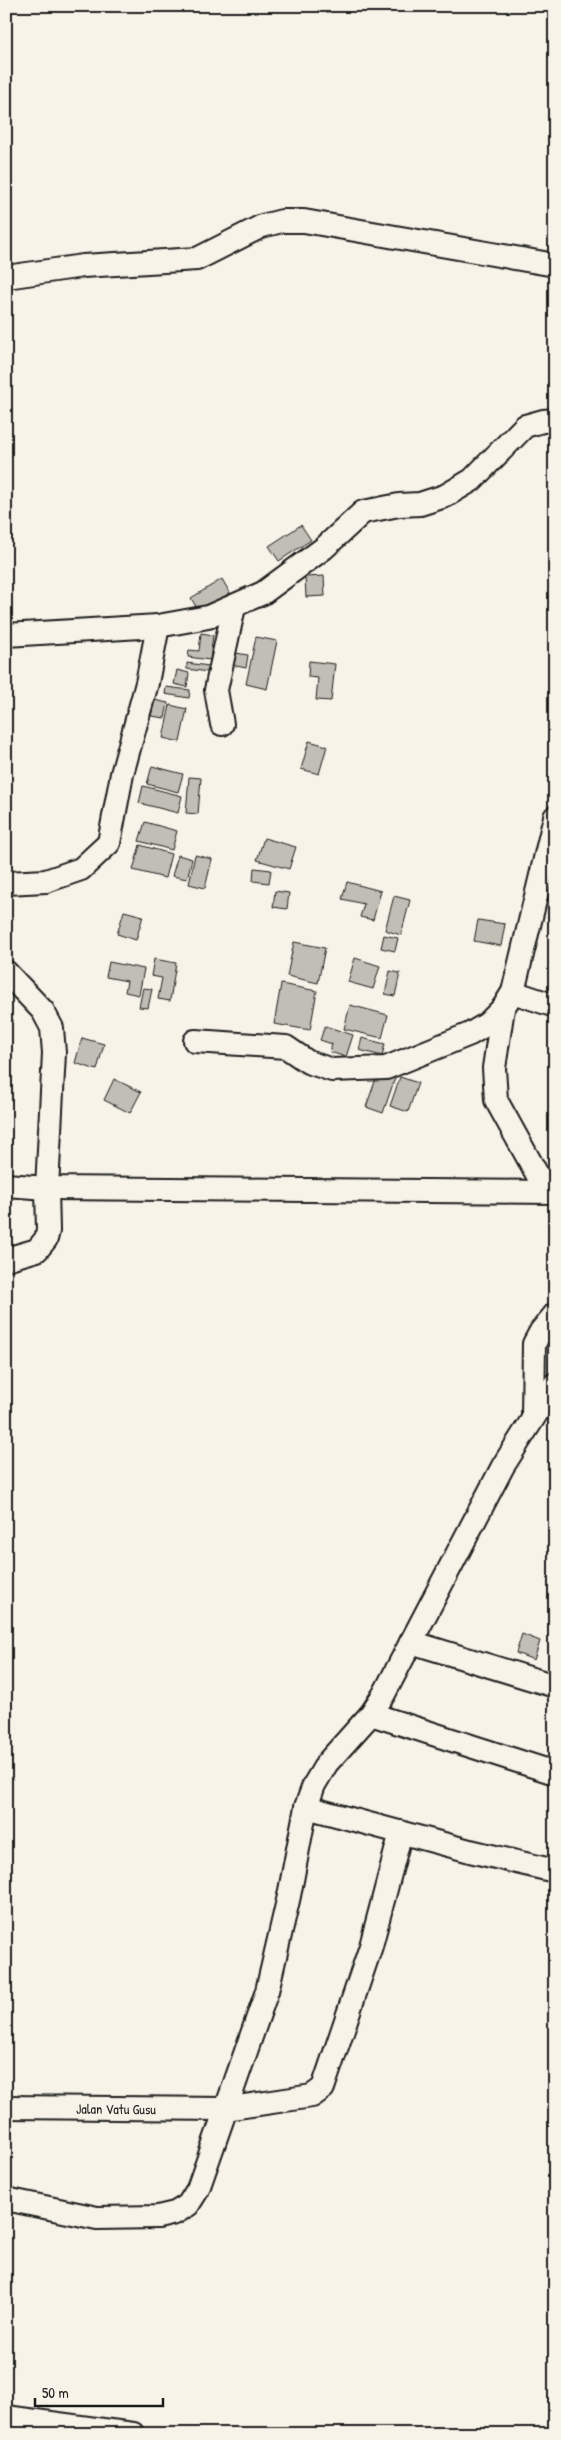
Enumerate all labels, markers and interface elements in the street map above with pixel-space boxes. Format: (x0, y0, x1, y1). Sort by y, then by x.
street label: Jalan Vatu Gusu (76, 2098, 156, 2118)
scale bar (35, 2375, 162, 2407)
text: 50 m (42, 2382, 69, 2403)

